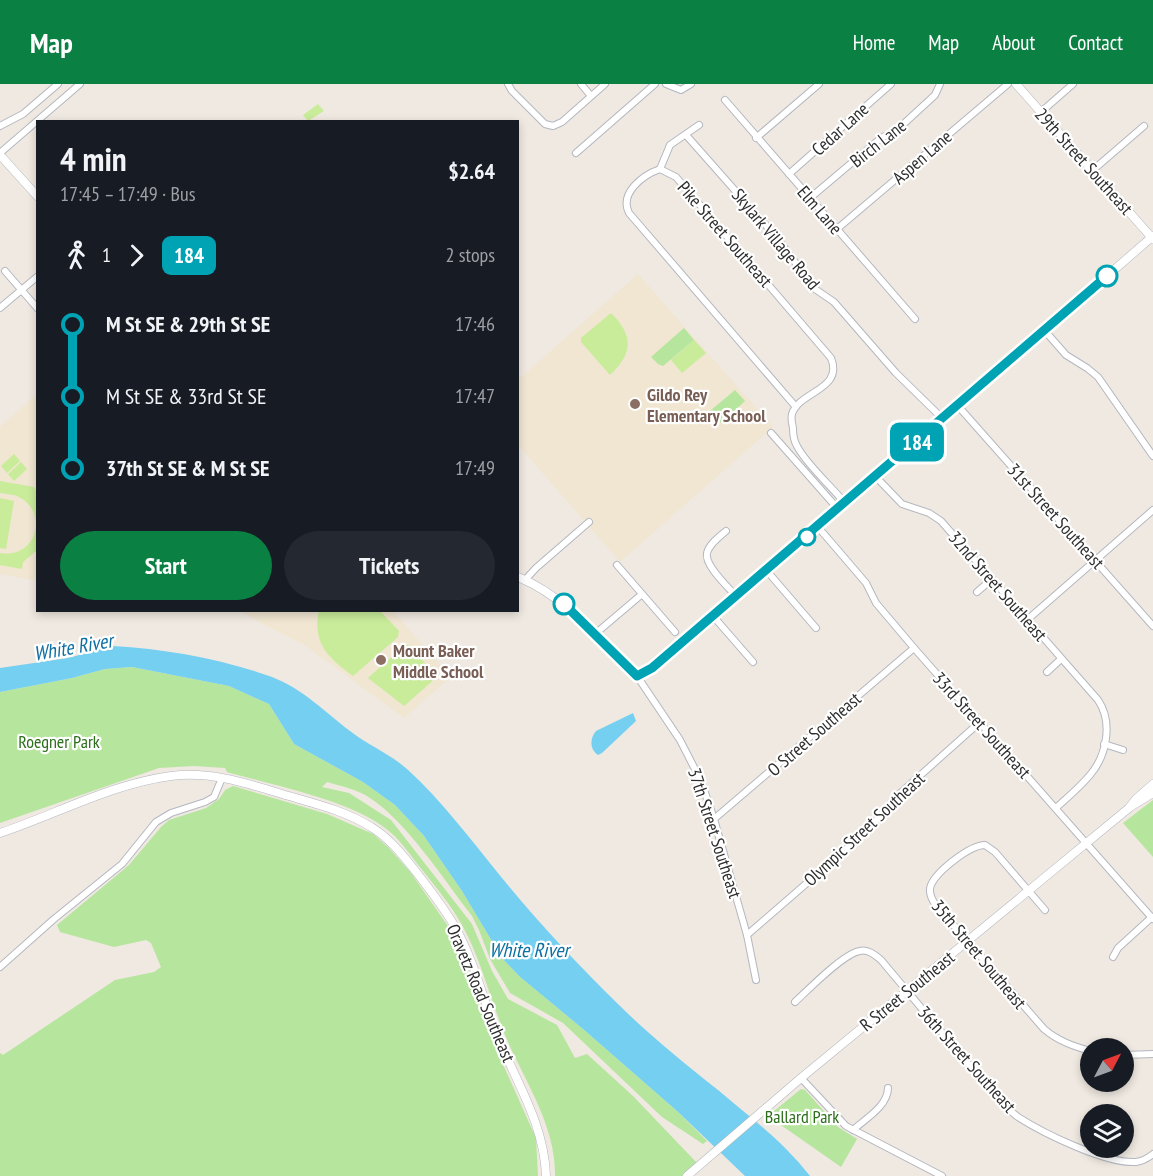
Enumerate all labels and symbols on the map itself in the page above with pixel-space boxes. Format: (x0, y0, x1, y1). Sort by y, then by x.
street label: Cedar Lane (807, 97, 873, 161)
street label: 29th Street Southeast (1030, 103, 1138, 219)
street label: Birch Lane (845, 114, 911, 172)
street label: Aspen Lane (888, 125, 956, 189)
street label: Pike Street Southeast (673, 176, 777, 292)
street label: Elm Lane (793, 181, 847, 239)
street label: Skylark Village Road (727, 184, 825, 294)
unlabelled marker (1096, 265, 1118, 287)
place label: Gildo Rey Elementary School (647, 383, 766, 427)
marker: Gildo Rey Elementary School (628, 397, 642, 411)
line badge: 184 (882, 422, 952, 462)
street label: 31st Street Southeast (1003, 459, 1109, 574)
street label: 32nd Street Southeast (944, 526, 1052, 646)
unlabelled marker (798, 528, 816, 546)
unlabelled marker (553, 593, 575, 615)
water label: White River (31, 627, 117, 667)
place label: Mount Baker Middle School (393, 639, 484, 683)
marker: Mount Baker Middle School (374, 653, 388, 667)
street label: 33rd Street Southeast (928, 667, 1036, 783)
street label: O Street Southeast (762, 687, 866, 781)
park label: Roegner Park (18, 730, 100, 753)
street label: 37th Street Southeast (683, 765, 747, 901)
street label: Olympic Street Southeast (799, 767, 929, 891)
street label: 35th Street Southeast (927, 895, 1031, 1013)
street label: Oravetz Road Southeast (442, 921, 520, 1065)
water label: White River (489, 937, 571, 963)
street label: R Street Southeast (855, 946, 959, 1036)
street label: 36th Street Southeast (913, 1001, 1021, 1117)
north arrow (1080, 1038, 1134, 1092)
park label: Ballard Park (765, 1105, 839, 1128)

